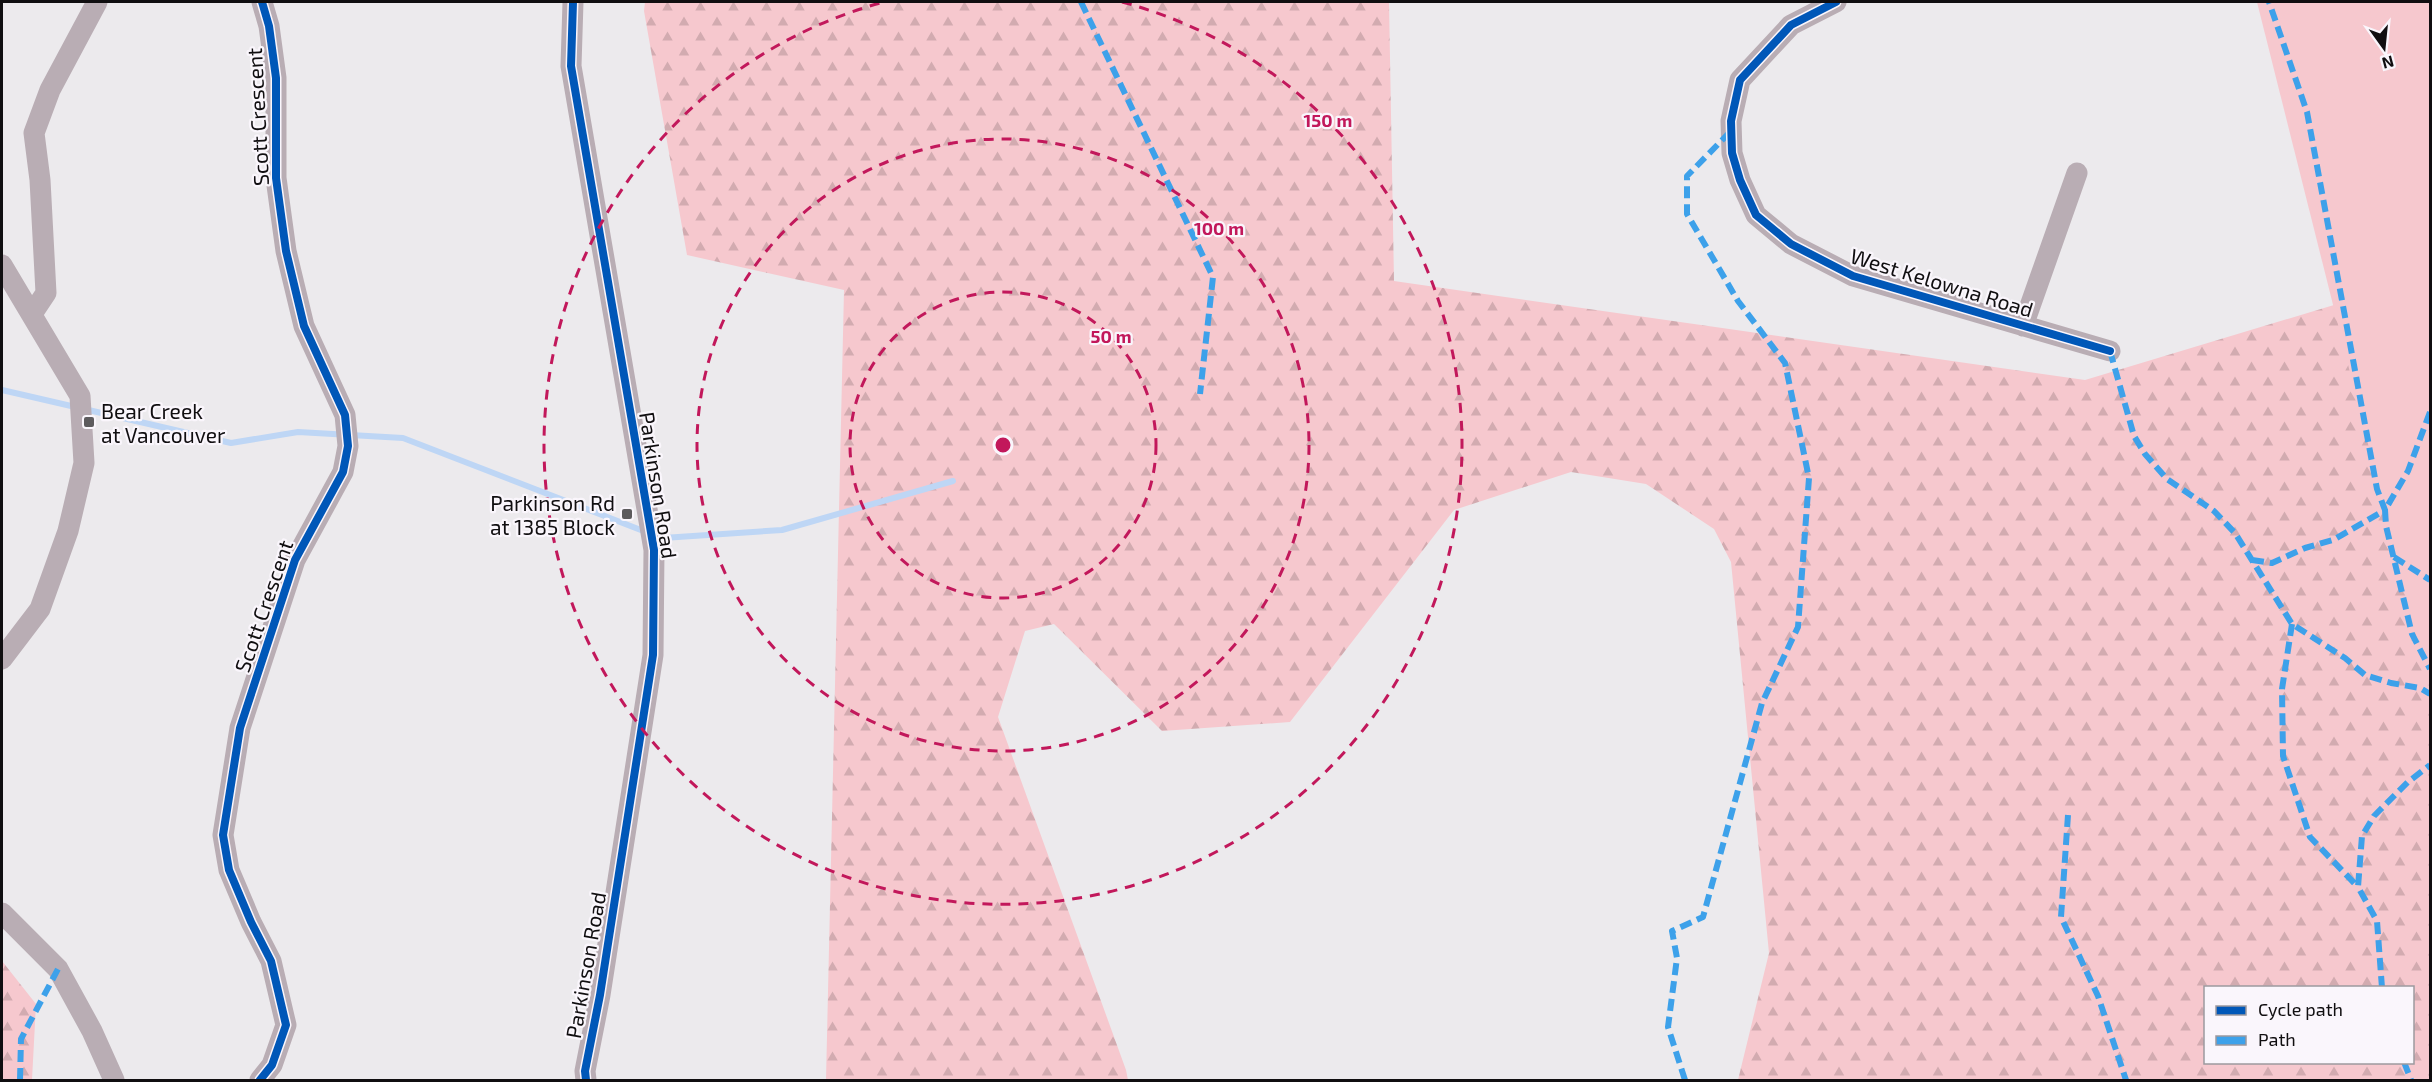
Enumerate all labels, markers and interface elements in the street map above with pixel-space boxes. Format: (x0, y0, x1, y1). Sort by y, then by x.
north arrow (2354, 18, 2414, 78)
street label: Scott Crescent (241, 47, 273, 187)
text: N (2380, 52, 2396, 74)
text: 150 m (1304, 109, 1352, 131)
text: 100 m (1194, 217, 1244, 239)
street label: West Kelowna Road (1848, 242, 2036, 322)
text: 50 m (1090, 325, 1132, 347)
place label: Bear Creek at Vancouver (101, 398, 226, 447)
street label: Parkinson Road (635, 410, 683, 560)
marker: Bear Creek at Vancouver (82, 415, 96, 429)
centre of rings (993, 435, 1013, 455)
place label: Parkinson Rd at 1385 Block (490, 490, 615, 539)
marker: Parkinson Rd at 1385 Block (620, 507, 634, 521)
street label: Scott Crescent (229, 537, 297, 675)
street label: Parkinson Road (560, 890, 610, 1040)
legend (2204, 986, 2414, 1064)
text: Cycle path (2258, 998, 2343, 1020)
text: Path (2258, 1028, 2296, 1050)

